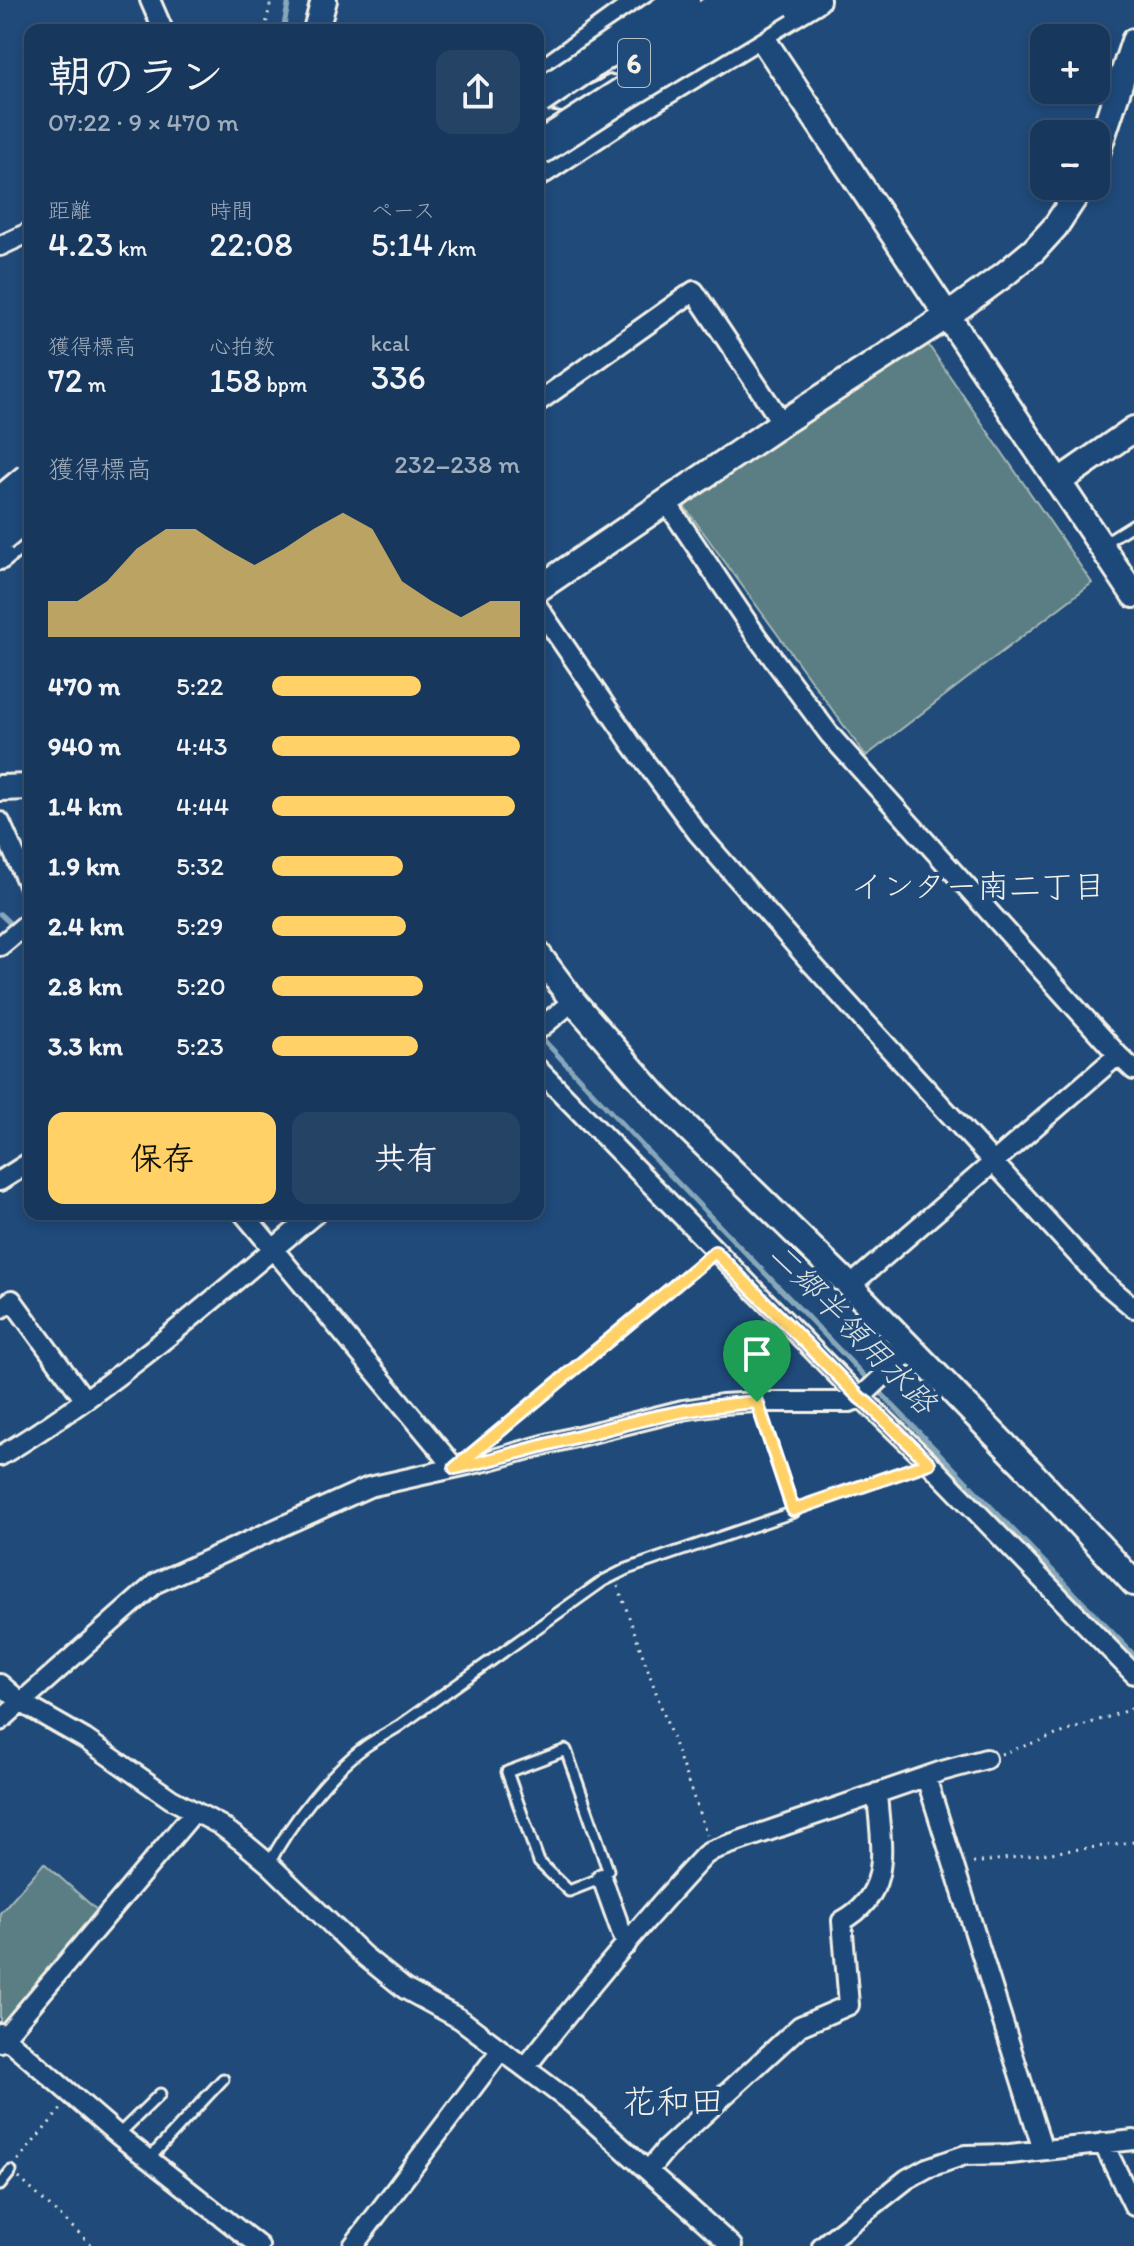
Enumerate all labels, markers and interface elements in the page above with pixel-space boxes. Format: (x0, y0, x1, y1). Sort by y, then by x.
map controls (1030, 24, 1110, 200)
button: + (1030, 24, 1110, 104)
road number: 6 (618, 39, 650, 87)
text: 朝のラン (48, 49, 224, 102)
button: share (436, 50, 520, 134)
text: 07:22 · 9 × 470 m (48, 106, 239, 138)
button: − (1030, 120, 1110, 200)
text: 距離 (48, 197, 92, 224)
text: 時間 (209, 197, 253, 224)
text: ペース (371, 197, 435, 224)
text: 4.23 (48, 224, 113, 265)
text: 22:08 (209, 224, 293, 265)
text: 5:14 (371, 224, 433, 265)
text: km (113, 235, 147, 262)
text: /km (433, 235, 476, 262)
text: kcal (371, 330, 410, 357)
text: 獲得標高 (48, 333, 136, 360)
text: 心拍数 (209, 333, 275, 360)
text: 336 (371, 357, 426, 398)
text: 72 (48, 360, 83, 401)
text: 158 (209, 360, 262, 401)
text: m (83, 371, 106, 398)
text: bpm (262, 371, 307, 398)
text: 232–238 m (394, 448, 520, 480)
text: 獲得標高 (48, 453, 152, 485)
text: 470 m (48, 670, 120, 702)
text: 5:22 (176, 670, 223, 702)
text: 940 m (48, 730, 121, 762)
text: 4:43 (176, 730, 228, 762)
text: 1.4 km (48, 790, 122, 822)
text: 4:44 (176, 790, 229, 822)
text: 1.9 km (48, 850, 120, 882)
text: 5:32 (176, 850, 224, 882)
district label: インター南二丁目 (851, 867, 1105, 905)
text: 2.4 km (48, 910, 124, 942)
text: 5:29 (176, 910, 223, 942)
text: 2.8 km (48, 970, 123, 1002)
text: 5:20 (176, 970, 226, 1002)
text: 3.3 km (48, 1030, 123, 1062)
text: 5:23 (176, 1030, 224, 1062)
button: 保存 (48, 1112, 276, 1204)
button: 共有 (292, 1112, 520, 1204)
water label: 二郷半領用水路 (762, 1234, 946, 1423)
pin (723, 1320, 791, 1402)
icon: arrive (735, 1332, 779, 1376)
district label: 花和田 (622, 2081, 724, 2122)

